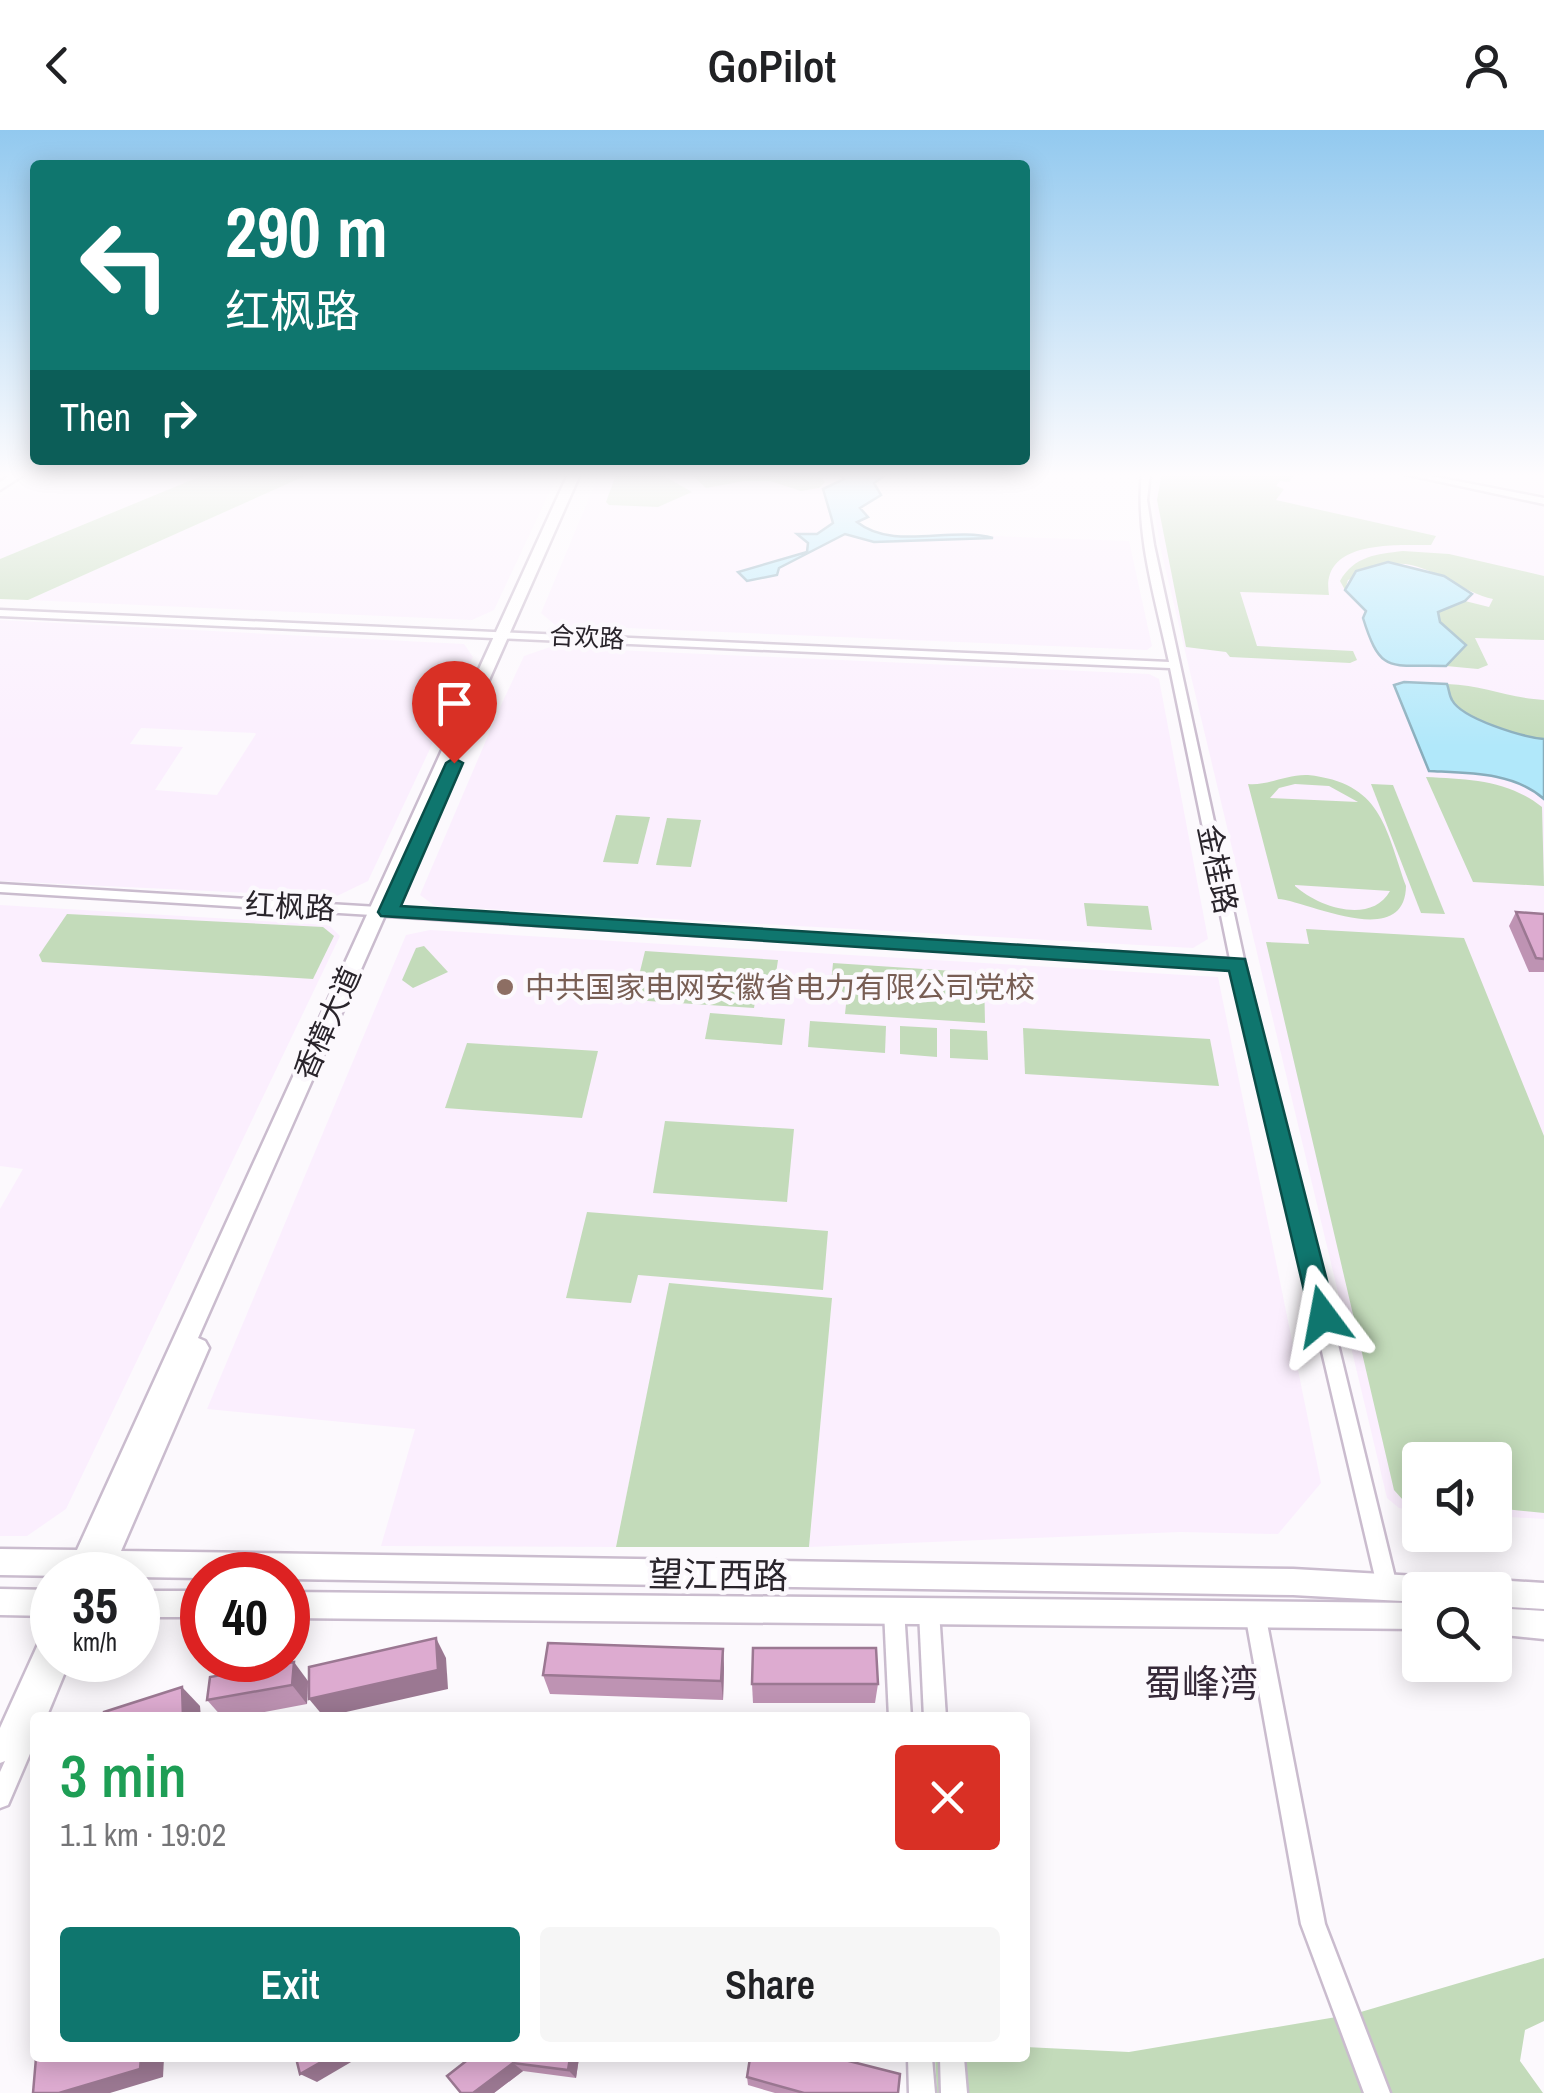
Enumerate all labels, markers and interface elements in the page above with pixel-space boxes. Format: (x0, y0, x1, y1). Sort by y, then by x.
text: GoPilot (708, 35, 836, 96)
icon: back (30, 38, 85, 93)
icon: person (1459, 38, 1514, 93)
text: 290 m (225, 185, 388, 279)
icon: left (60, 200, 190, 330)
text: 红枫路 (225, 280, 360, 341)
icon: right (151, 390, 206, 445)
text: Then (60, 392, 131, 443)
street label: 合欢路 (549, 618, 625, 656)
pin (412, 661, 497, 764)
icon: arrive (427, 676, 482, 731)
street label: 金桂路 (1189, 821, 1247, 917)
street label: 红枫路 (244, 884, 336, 928)
street label: 香樟大道 (284, 960, 370, 1086)
place label: 中共国家电网安徽省电力有限公司党校 (525, 967, 1035, 1007)
marker: 中共国家电网安徽省电力有限公司党校 (494, 976, 516, 998)
position arrow (1271, 1264, 1375, 1368)
map controls (1402, 1442, 1512, 1682)
button: sound (1402, 1442, 1512, 1552)
street label: 望江西路 (648, 1550, 788, 1600)
speed limit sign: 40 (180, 1552, 310, 1682)
text: 35 (72, 1571, 118, 1639)
button: search (1402, 1572, 1512, 1682)
text: km/h (73, 1625, 117, 1659)
district label: 蜀峰湾 (1144, 1658, 1258, 1709)
text: 3 min (60, 1735, 187, 1816)
button: close (895, 1745, 1000, 1850)
text: 1.1 km · 19:02 (60, 1813, 226, 1856)
button: Exit (60, 1927, 520, 2042)
button: Share (540, 1927, 1000, 2042)

